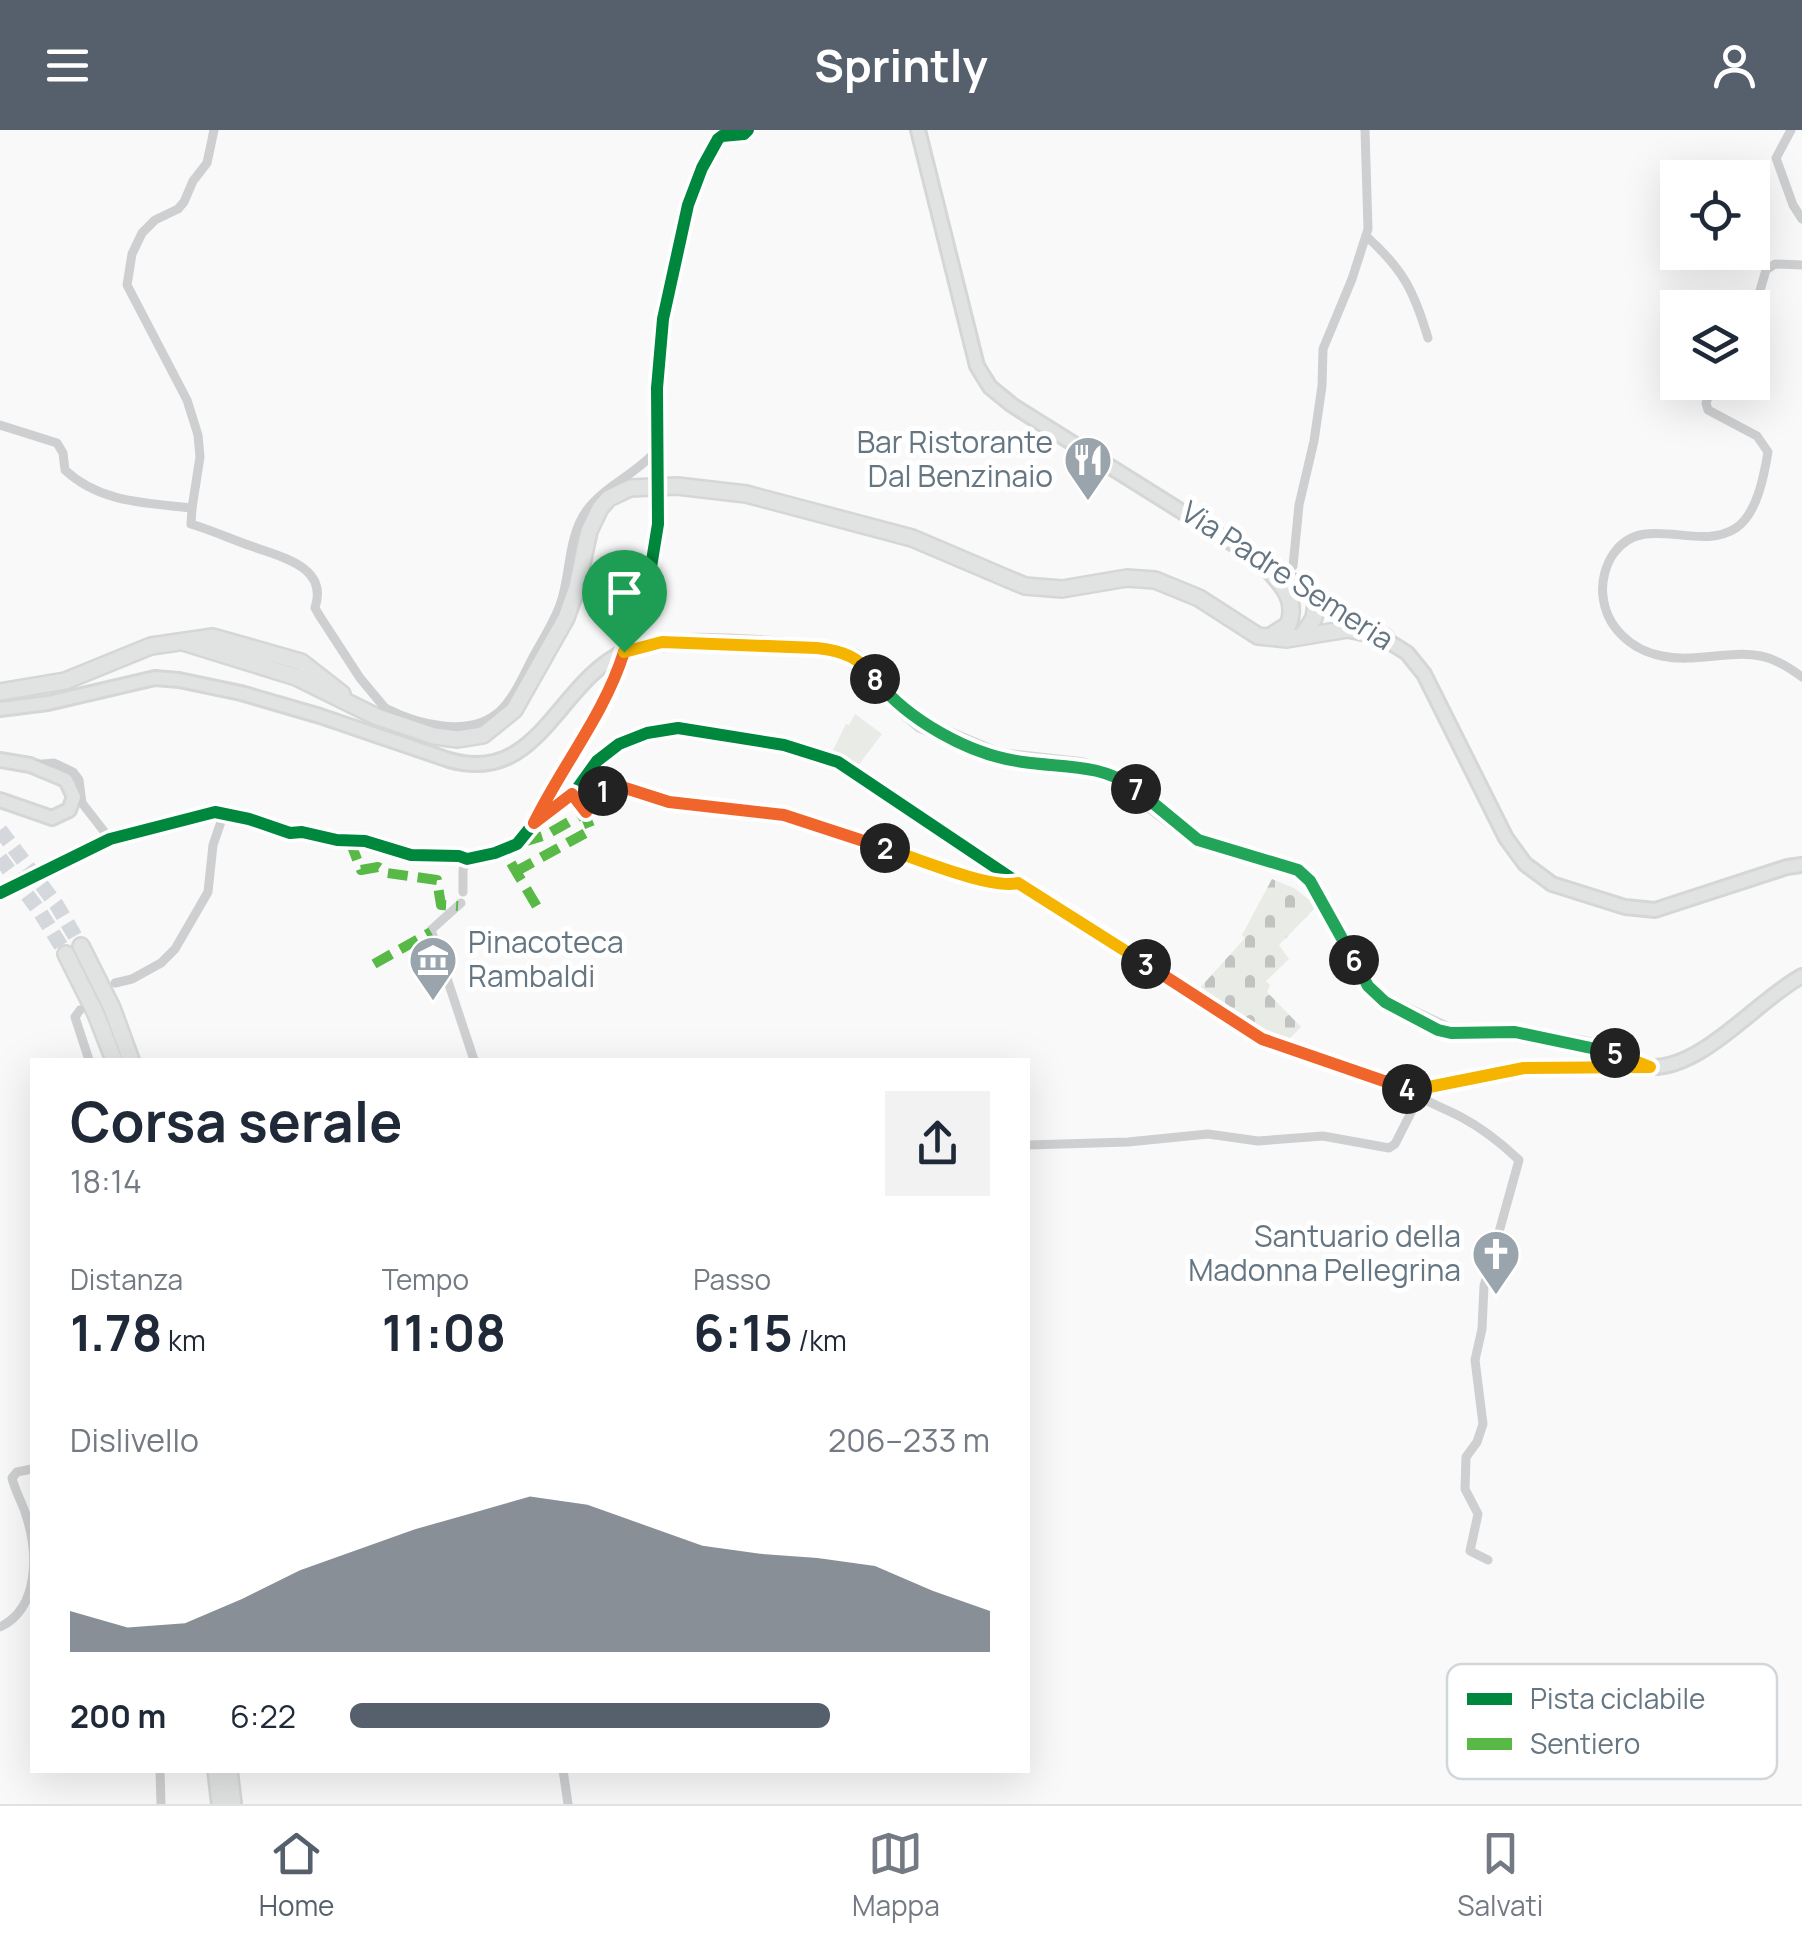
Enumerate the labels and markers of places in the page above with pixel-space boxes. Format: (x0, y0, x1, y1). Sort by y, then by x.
place label: Bar Ristorante Dal Benzinaio (857, 421, 1053, 496)
restaurant icon: Bar Ristorante Dal Benzinaio (1062, 434, 1114, 502)
pin (582, 550, 667, 653)
pin: 8 (850, 654, 900, 704)
pin: 7 (1111, 764, 1161, 814)
pin: 1 (578, 766, 628, 816)
pin: 2 (860, 823, 910, 873)
place label: Pinacoteca Rambaldi (468, 921, 624, 996)
museum icon: Pinacoteca Rambaldi (407, 934, 459, 1002)
pin: 6 (1329, 935, 1379, 985)
pin: 3 (1121, 939, 1171, 989)
pin: 5 (1590, 1028, 1640, 1078)
pin: 4 (1382, 1064, 1432, 1114)
place label: Santuario della Madonna Pellegrina (1188, 1215, 1461, 1290)
church icon: Santuario della Madonna Pellegrina (1470, 1228, 1522, 1296)

